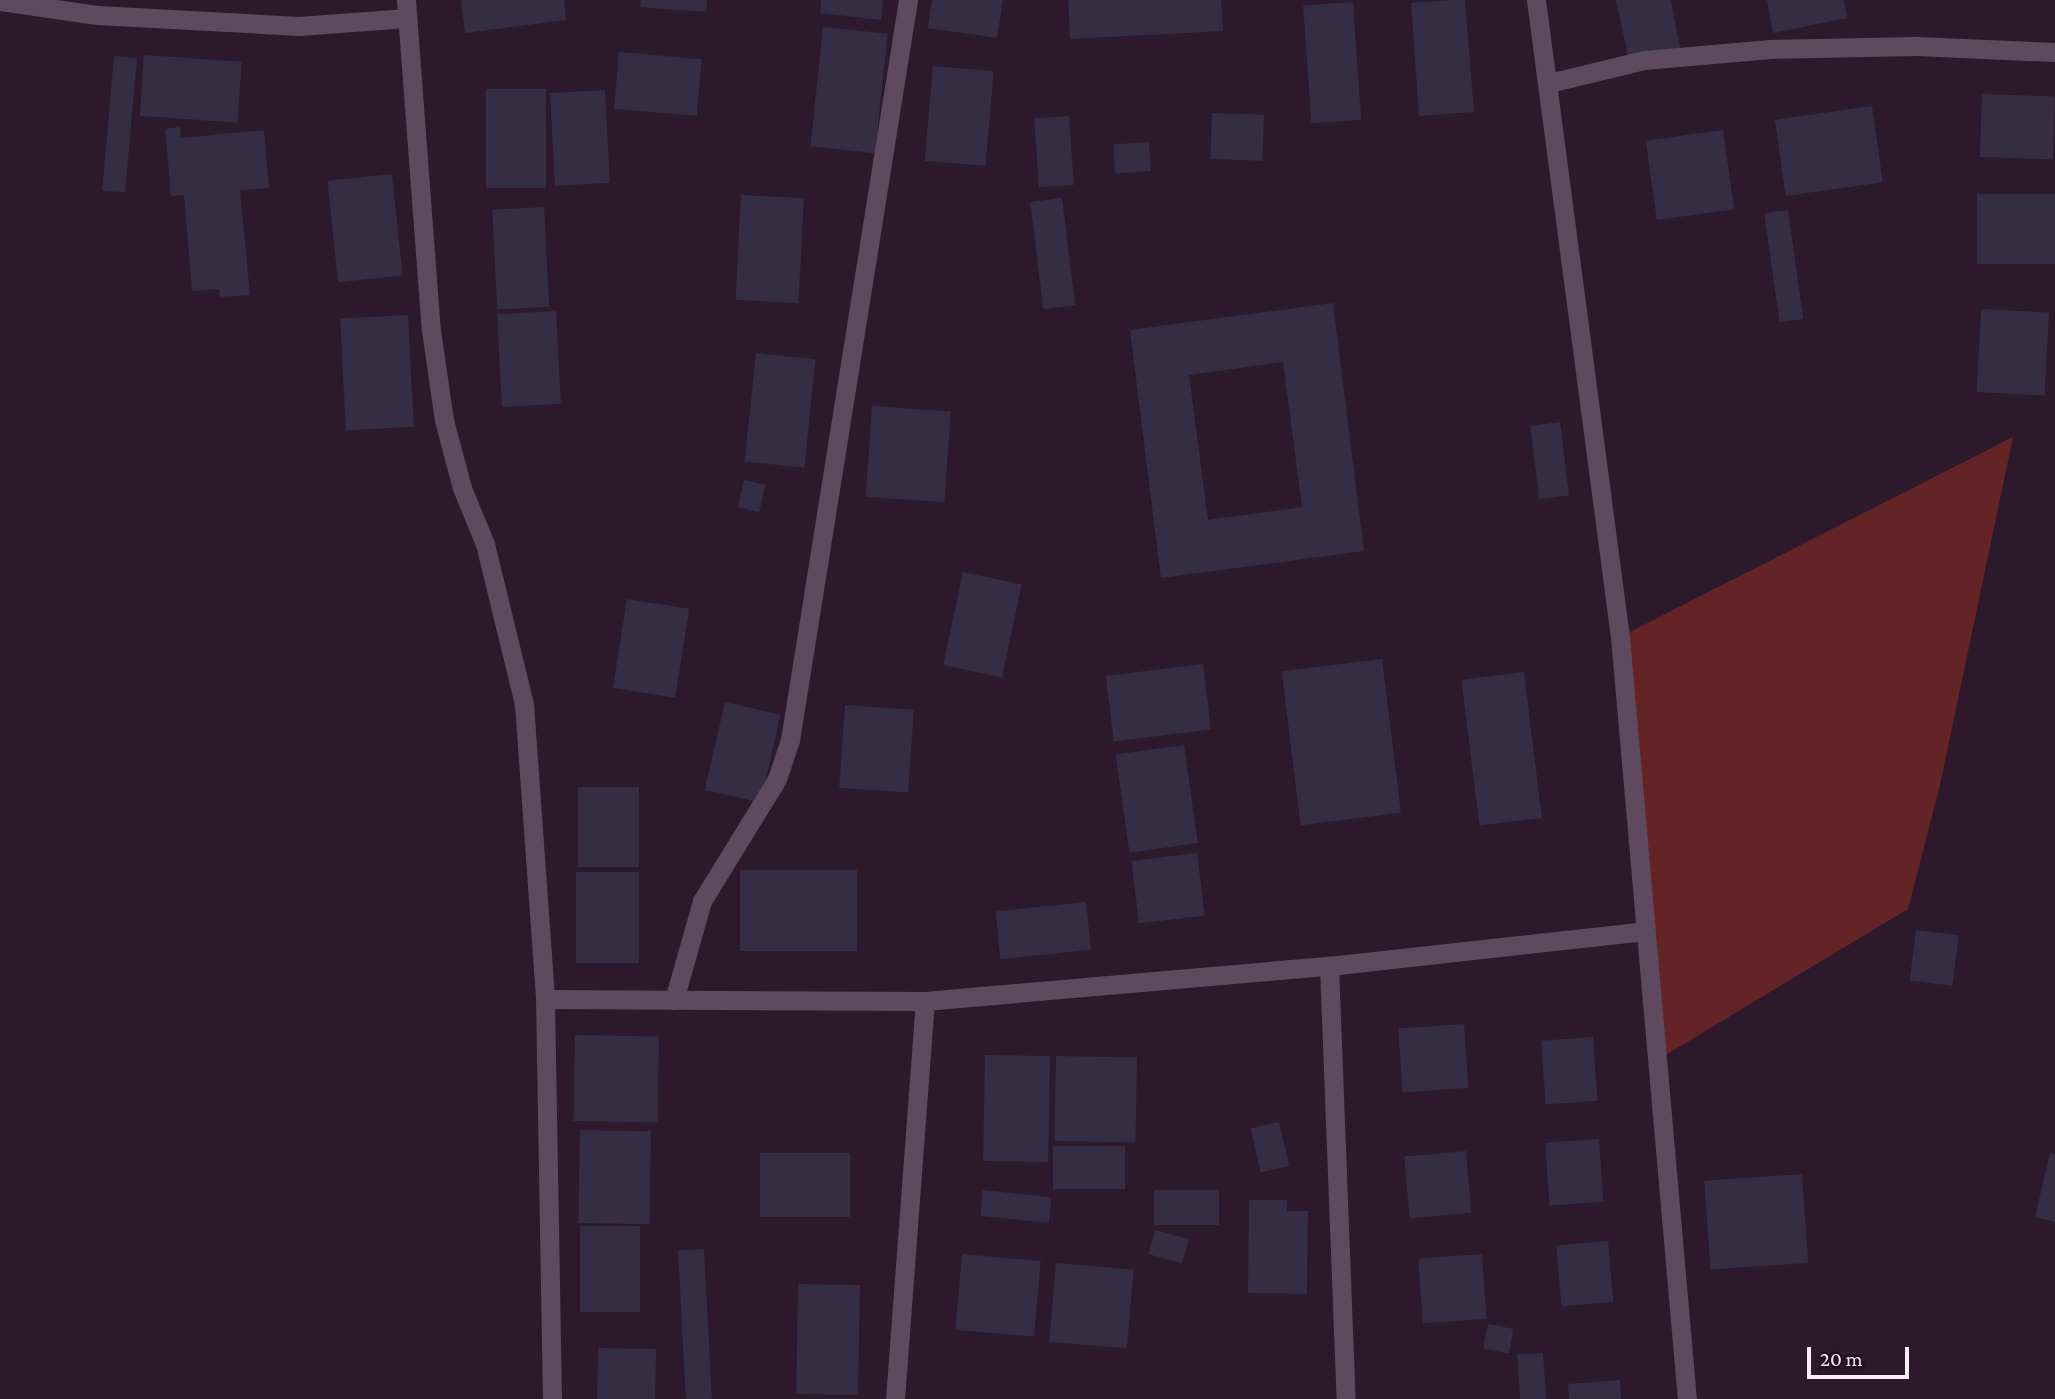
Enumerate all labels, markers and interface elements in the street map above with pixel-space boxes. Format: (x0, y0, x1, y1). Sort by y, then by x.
scale bar (1810, 1332, 1912, 1376)
text: 20 m (1820, 1347, 1863, 1371)

